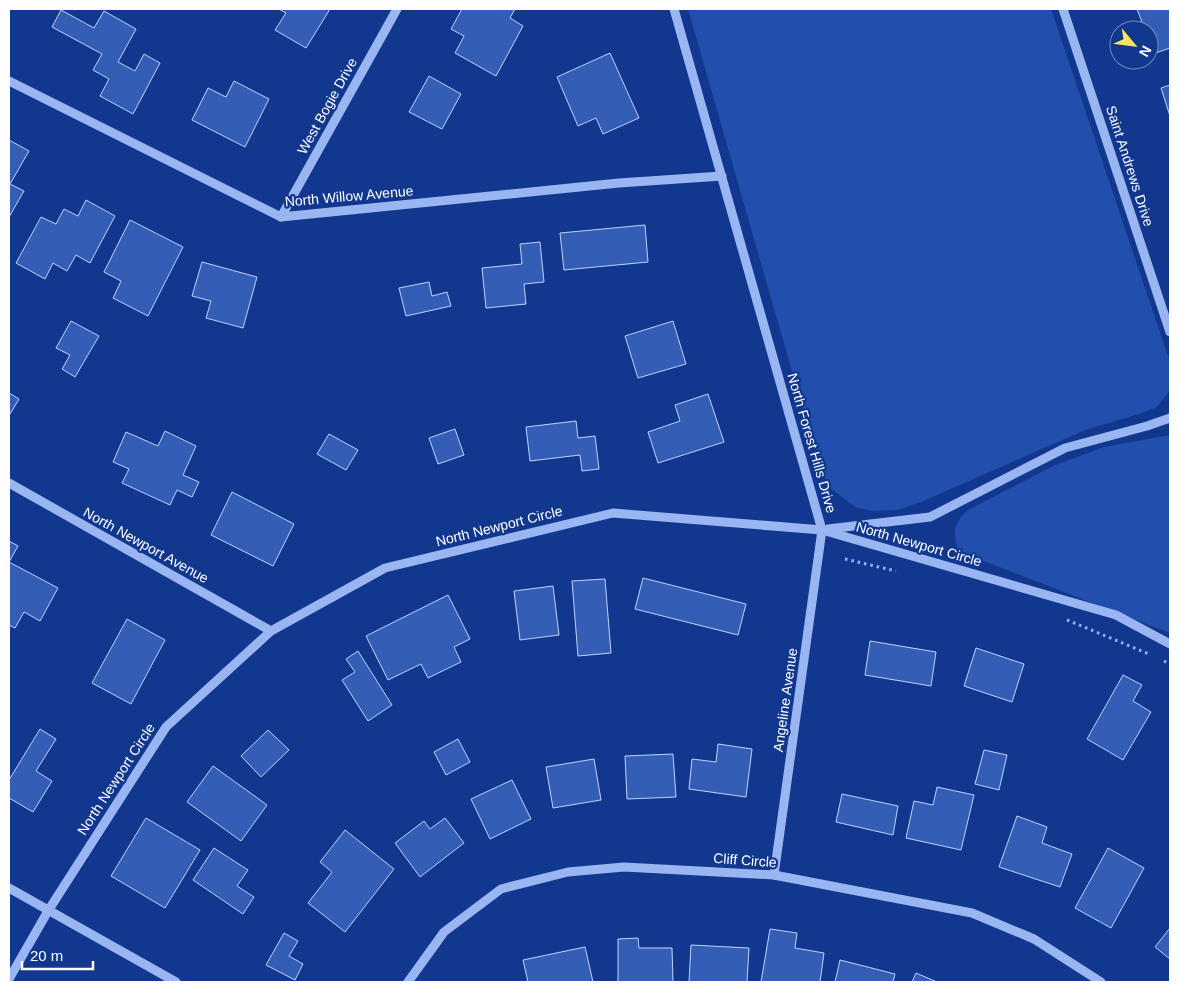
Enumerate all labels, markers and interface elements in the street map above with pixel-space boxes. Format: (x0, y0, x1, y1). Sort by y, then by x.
north arrow (1109, 20, 1159, 70)
text: N (1136, 43, 1155, 60)
street label: West Bogie Drive (294, 55, 360, 157)
street label: Saint Andrews Drive (1103, 104, 1157, 229)
street label: North Willow Avenue (284, 182, 414, 210)
street label: North Forest Hills Drive (784, 371, 840, 515)
street label: North Newport Circle (434, 502, 564, 549)
street label: North Newport Avenue (81, 504, 212, 586)
street label: North Newport Circle (854, 518, 984, 570)
street label: Angeline Avenue (770, 647, 800, 753)
street label: North Newport Circle (74, 720, 158, 838)
street label: Cliff Circle (713, 850, 777, 870)
scale bar (22, 938, 94, 970)
text: 20 m (30, 947, 63, 964)

